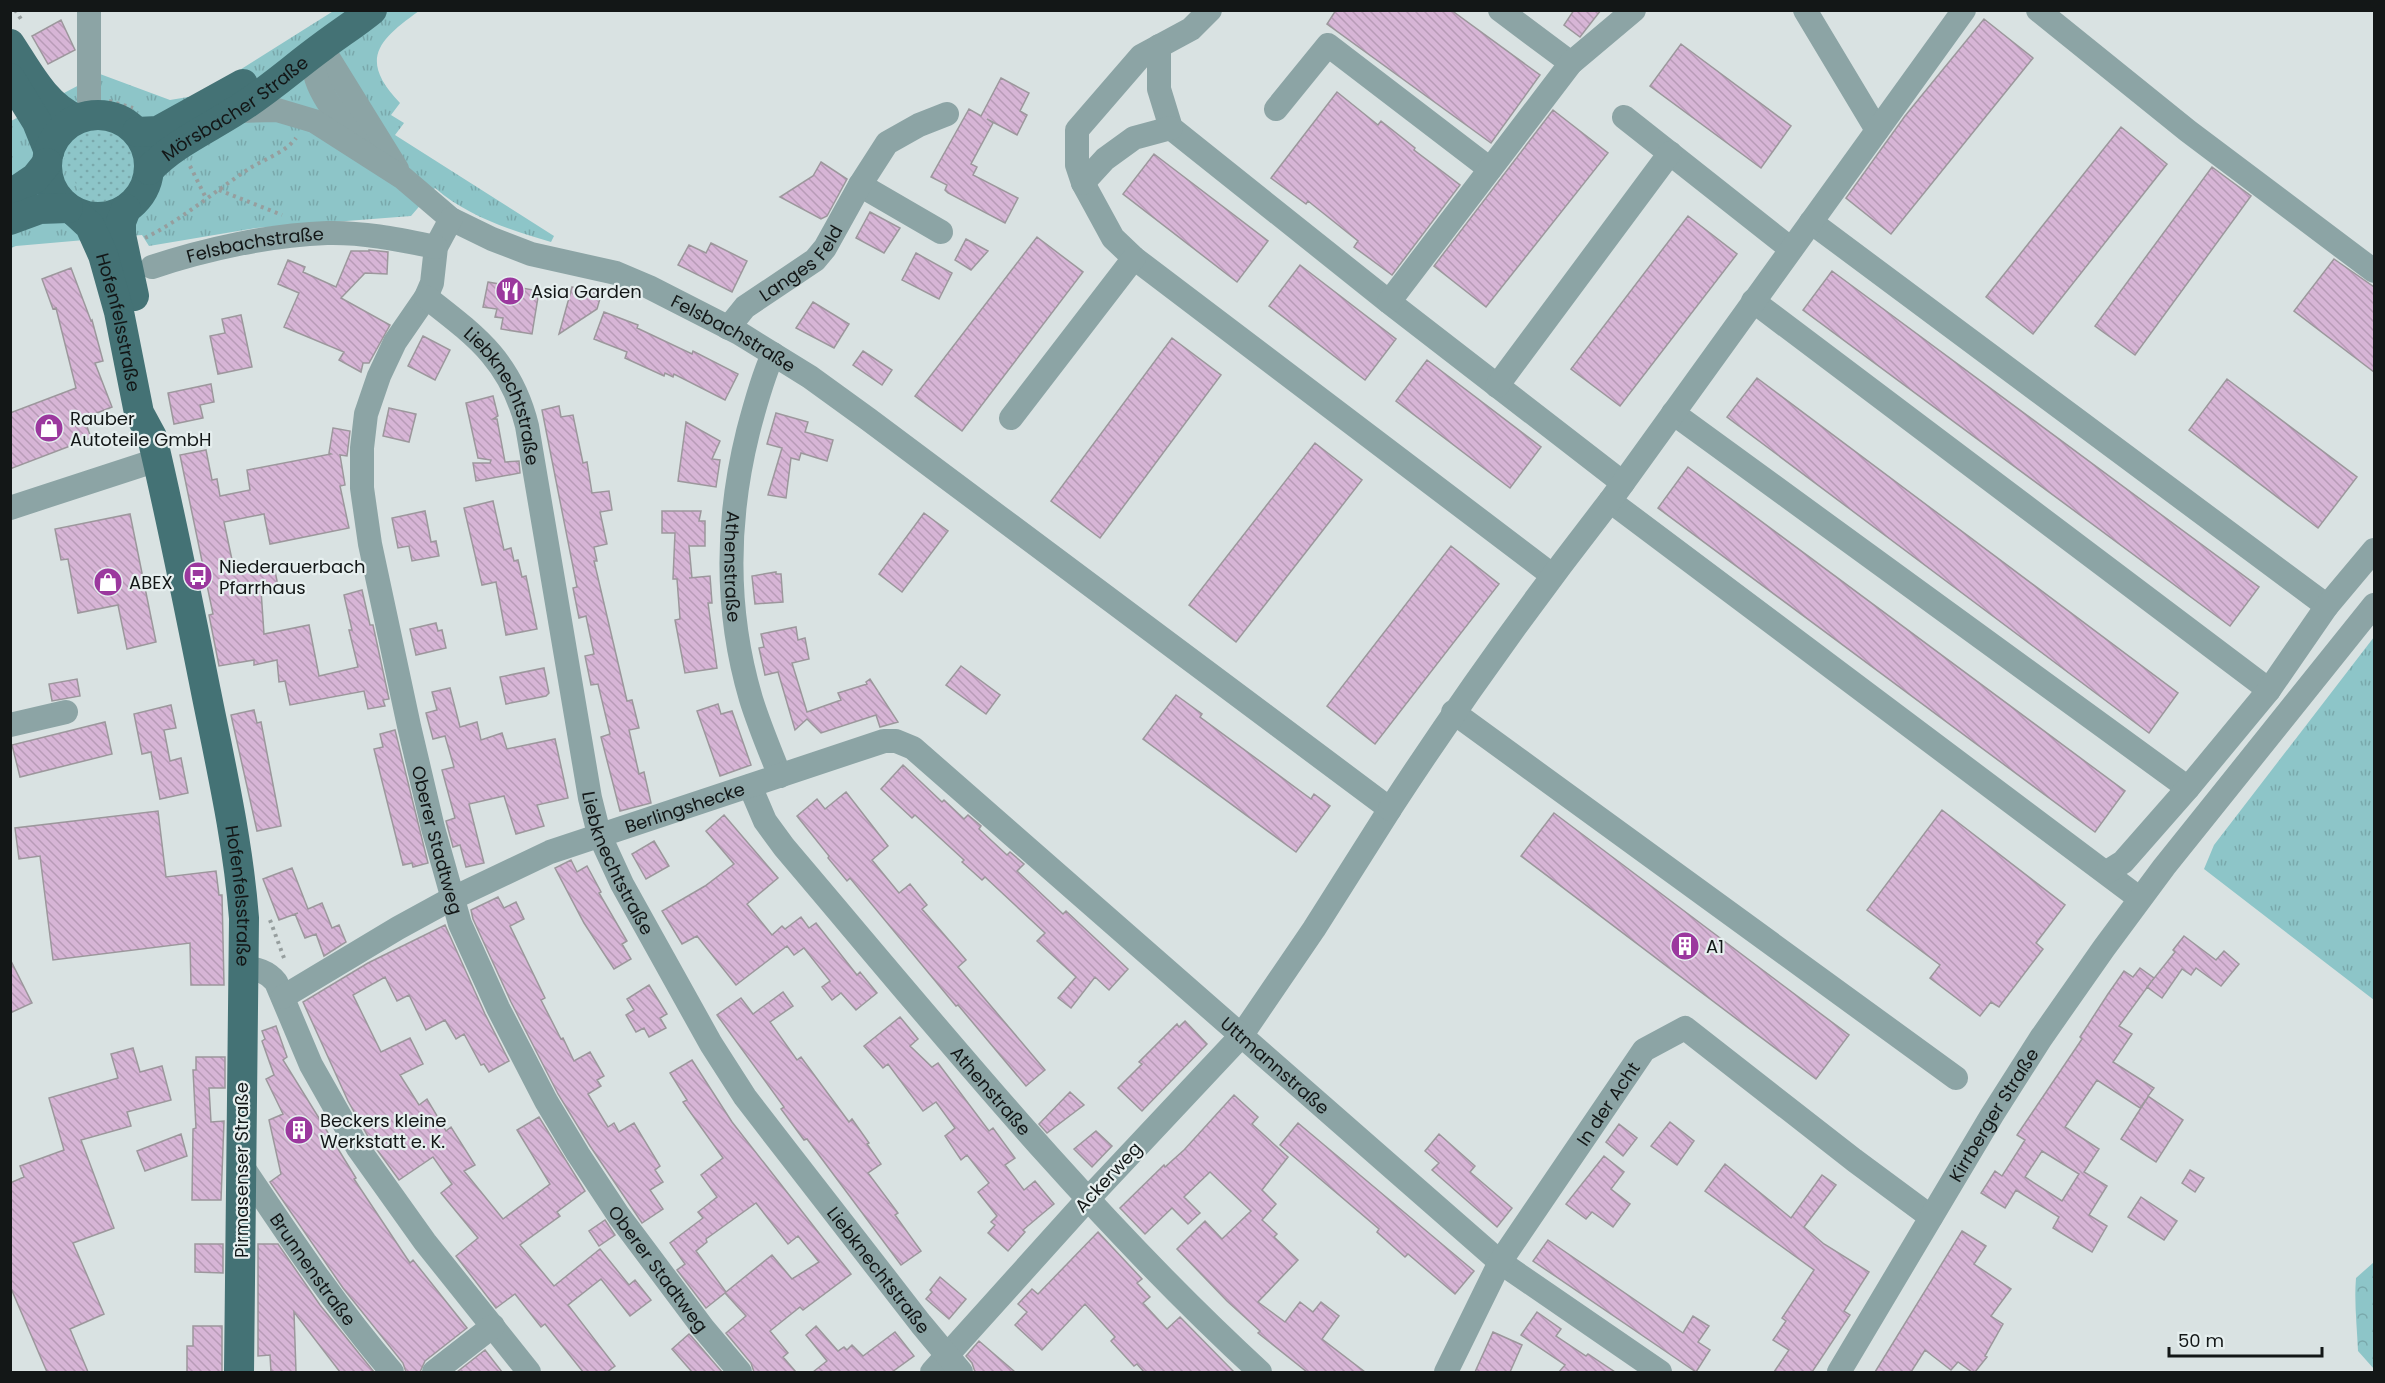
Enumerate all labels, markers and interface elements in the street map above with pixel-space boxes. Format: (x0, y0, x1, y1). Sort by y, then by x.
street label: Mörsbacher Straße (156, 49, 313, 166)
street label: Langes Feld (754, 220, 848, 307)
street label: Felsbachstraße (183, 221, 325, 268)
street label: Hofenfelsstraße (90, 250, 147, 394)
restaurant icon: Asia Garden (494, 275, 526, 307)
place label: Asia Garden (531, 279, 642, 304)
street label: Felsbachstraße (667, 288, 801, 378)
street label: Liebknechtstraße (459, 321, 546, 467)
place label: Rauber Autoteile GmbH (70, 406, 211, 452)
shop icon: Rauber Autoteile GmbH (33, 412, 65, 444)
street label: Athenstraße (719, 510, 747, 624)
place label: Niederauerbach Pfarrhaus (219, 554, 366, 600)
bus stop icon: Niederauerbach Pfarrhaus (182, 560, 214, 592)
shop icon: ABEX (92, 566, 124, 598)
place label: ABEX (129, 570, 173, 595)
street label: Oberer Stadtweg (406, 763, 469, 917)
street label: Berlingshecke (621, 776, 748, 839)
street label: Liebknechtstraße (577, 789, 660, 939)
street label: Hofenfelsstraße (220, 823, 257, 967)
building icon: A1 (1669, 930, 1701, 962)
place label: A1 (1706, 934, 1724, 959)
street label: Uttmannstraße (1215, 1011, 1335, 1120)
street label: Athenstraße (945, 1040, 1037, 1141)
street label: Kirrberger Straße (1943, 1043, 2044, 1186)
street label: In der Acht (1570, 1057, 1645, 1151)
street label: Pirmasenser Straße (229, 1082, 254, 1258)
place label: Beckers kleine Werkstatt e. K. (320, 1108, 446, 1154)
building icon: Beckers kleine Werkstatt e. K. (283, 1114, 315, 1146)
street label: Ackerweg (1069, 1136, 1147, 1218)
street label: Oberer Stadtweg (603, 1200, 714, 1337)
street label: Liebknechtstraße (822, 1201, 936, 1339)
street label: Brunnenstraße (264, 1208, 362, 1331)
scale bar (2169, 1320, 2322, 1358)
text: 50 m (2178, 1328, 2224, 1353)

